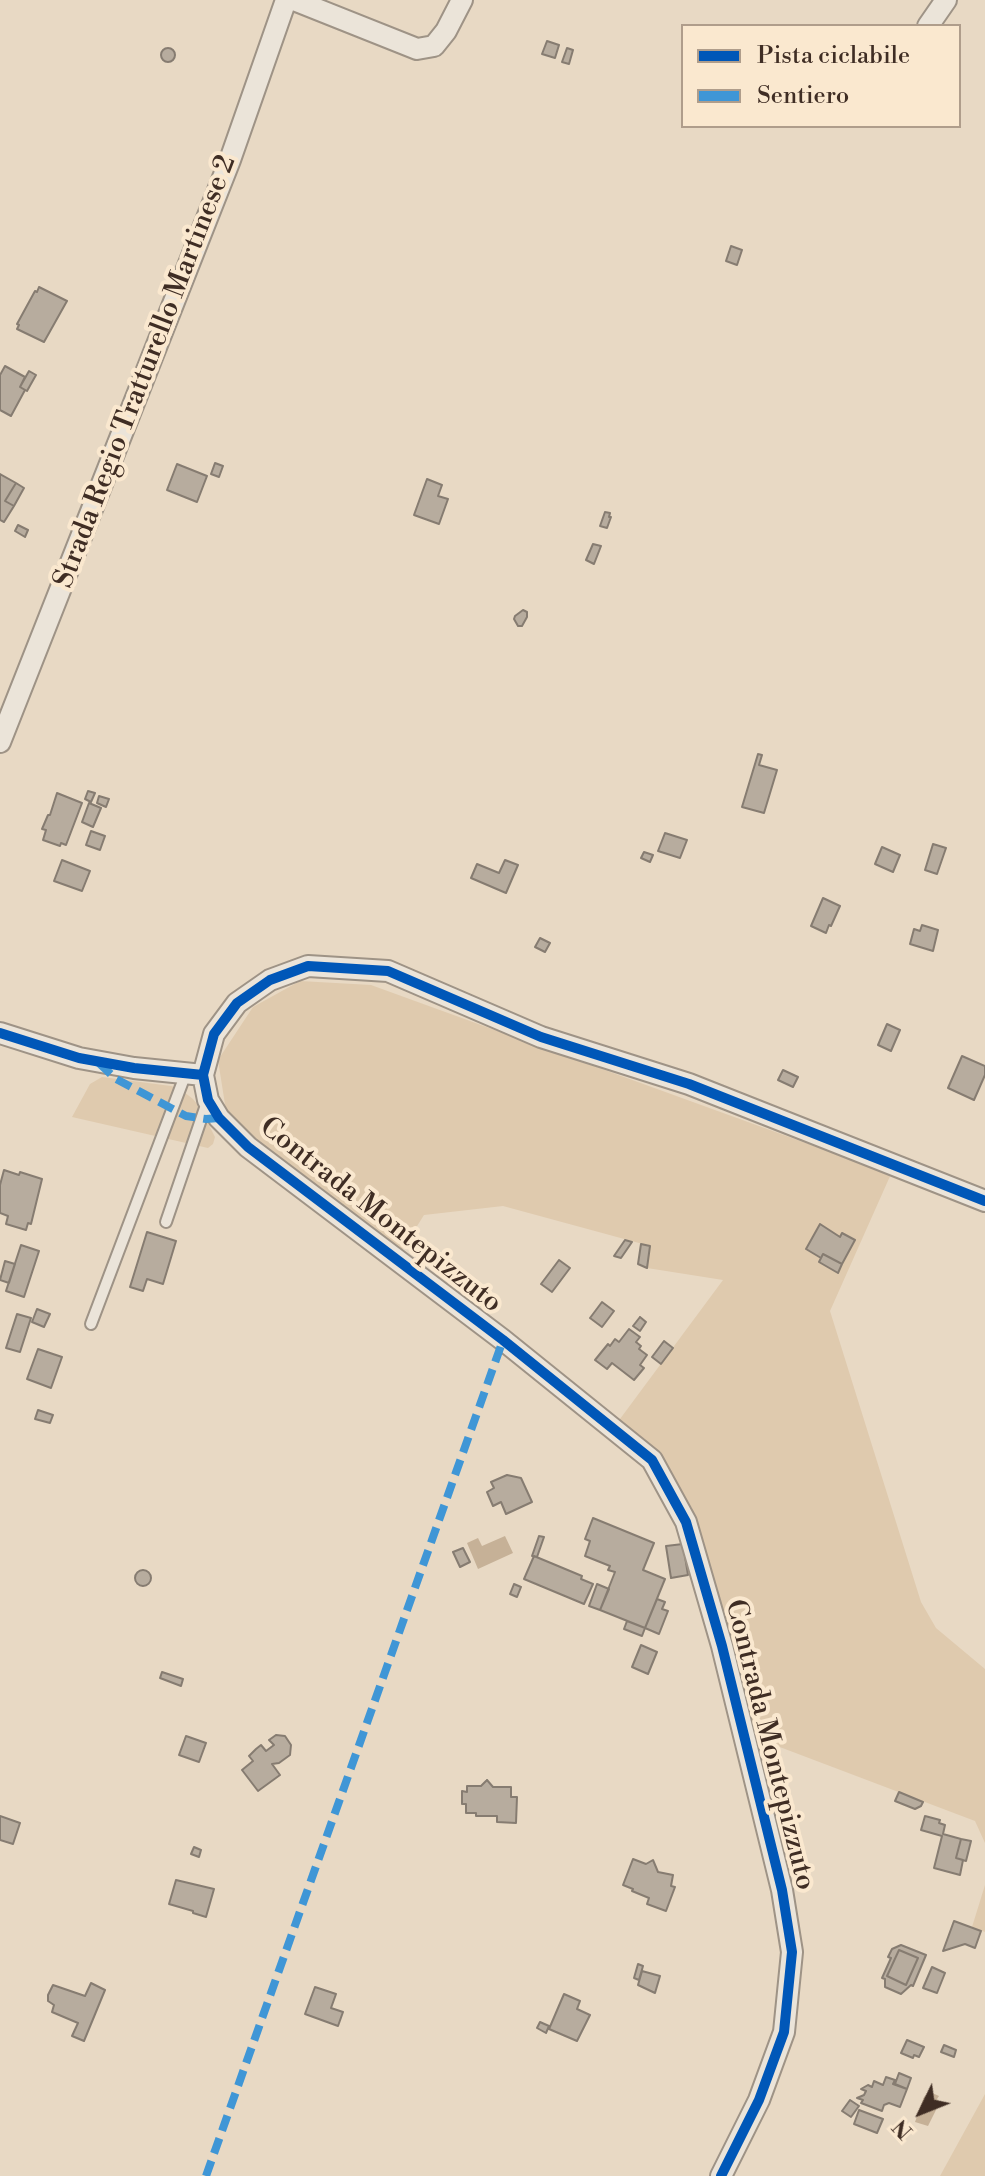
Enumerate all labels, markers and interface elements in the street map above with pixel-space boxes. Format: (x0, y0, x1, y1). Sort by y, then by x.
legend (681, 24, 961, 128)
text: Pista ciclabile (757, 41, 910, 71)
text: Sentiero (757, 81, 849, 111)
street label: Strada Regio Tratturello Martinese 2 (48, 151, 244, 593)
street label: Contrada Montepizzuto (252, 1111, 508, 1321)
street label: Contrada Montepizzuto (717, 1596, 821, 1894)
north arrow (881, 2072, 961, 2152)
text: N (887, 2113, 919, 2144)

